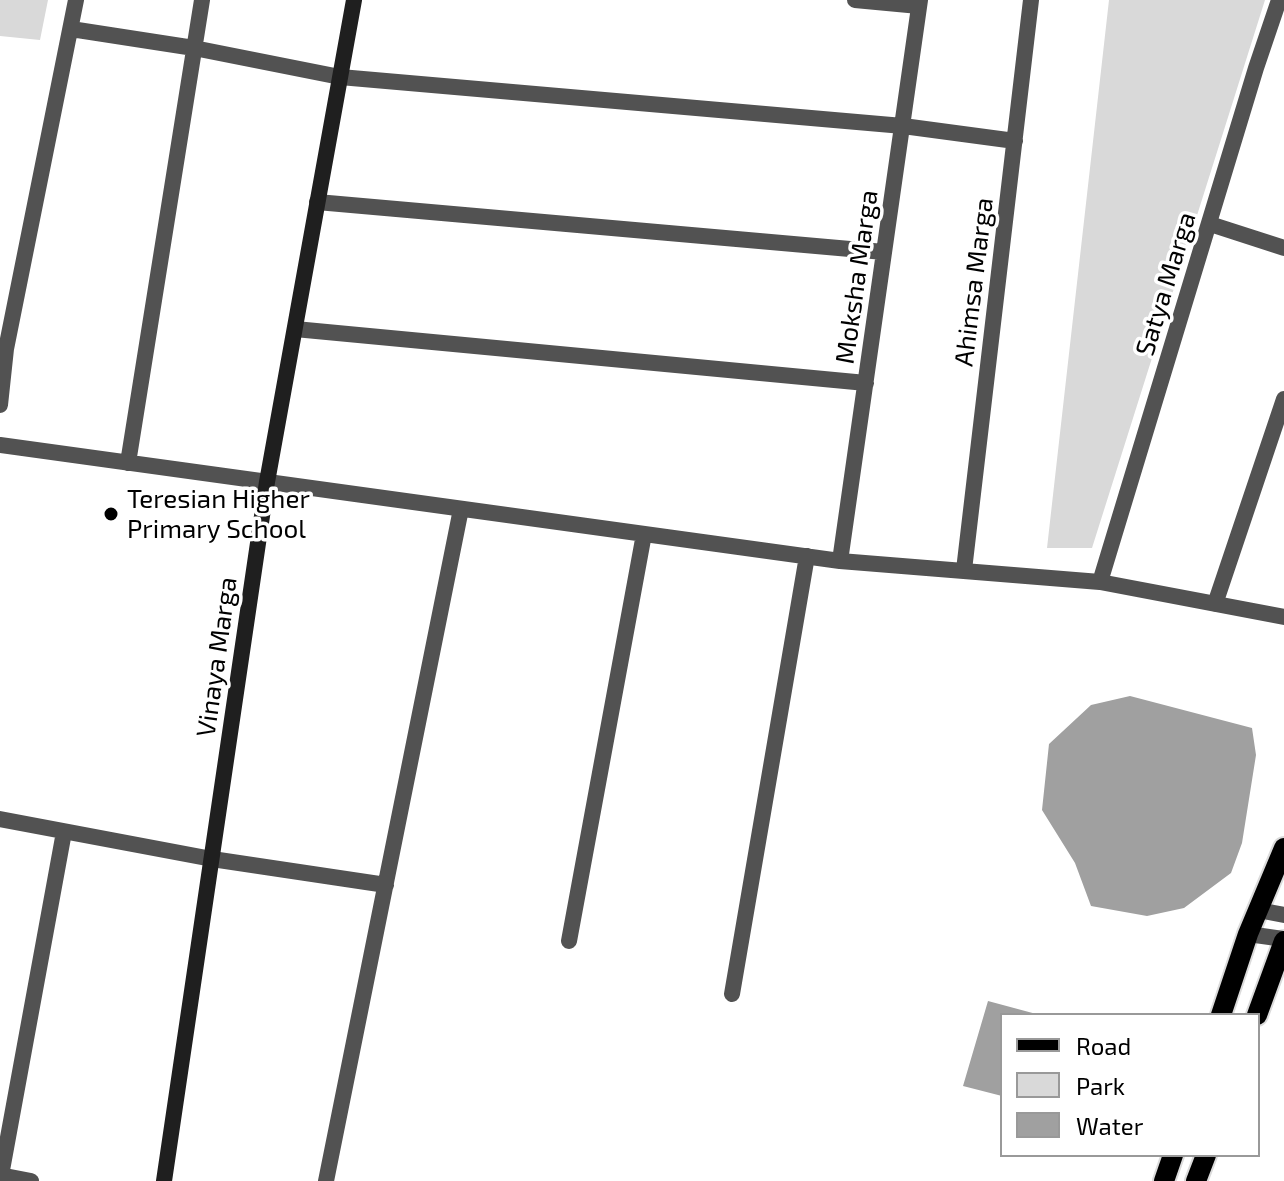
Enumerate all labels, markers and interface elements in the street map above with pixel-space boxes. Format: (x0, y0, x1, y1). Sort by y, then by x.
street label: Moksha Marga (829, 188, 885, 366)
street label: Ahimsa Marga (948, 196, 1000, 368)
street label: Satya Marga (1129, 208, 1203, 360)
place label: Teresian Higher Primary School (127, 483, 310, 544)
marker: Teresian Higher Primary School (102, 505, 120, 523)
street label: Vinaya Marga (190, 575, 244, 739)
legend (1000, 1013, 1260, 1157)
text: Road (1076, 1031, 1131, 1060)
text: Park (1076, 1071, 1125, 1100)
text: Water (1076, 1111, 1143, 1140)

